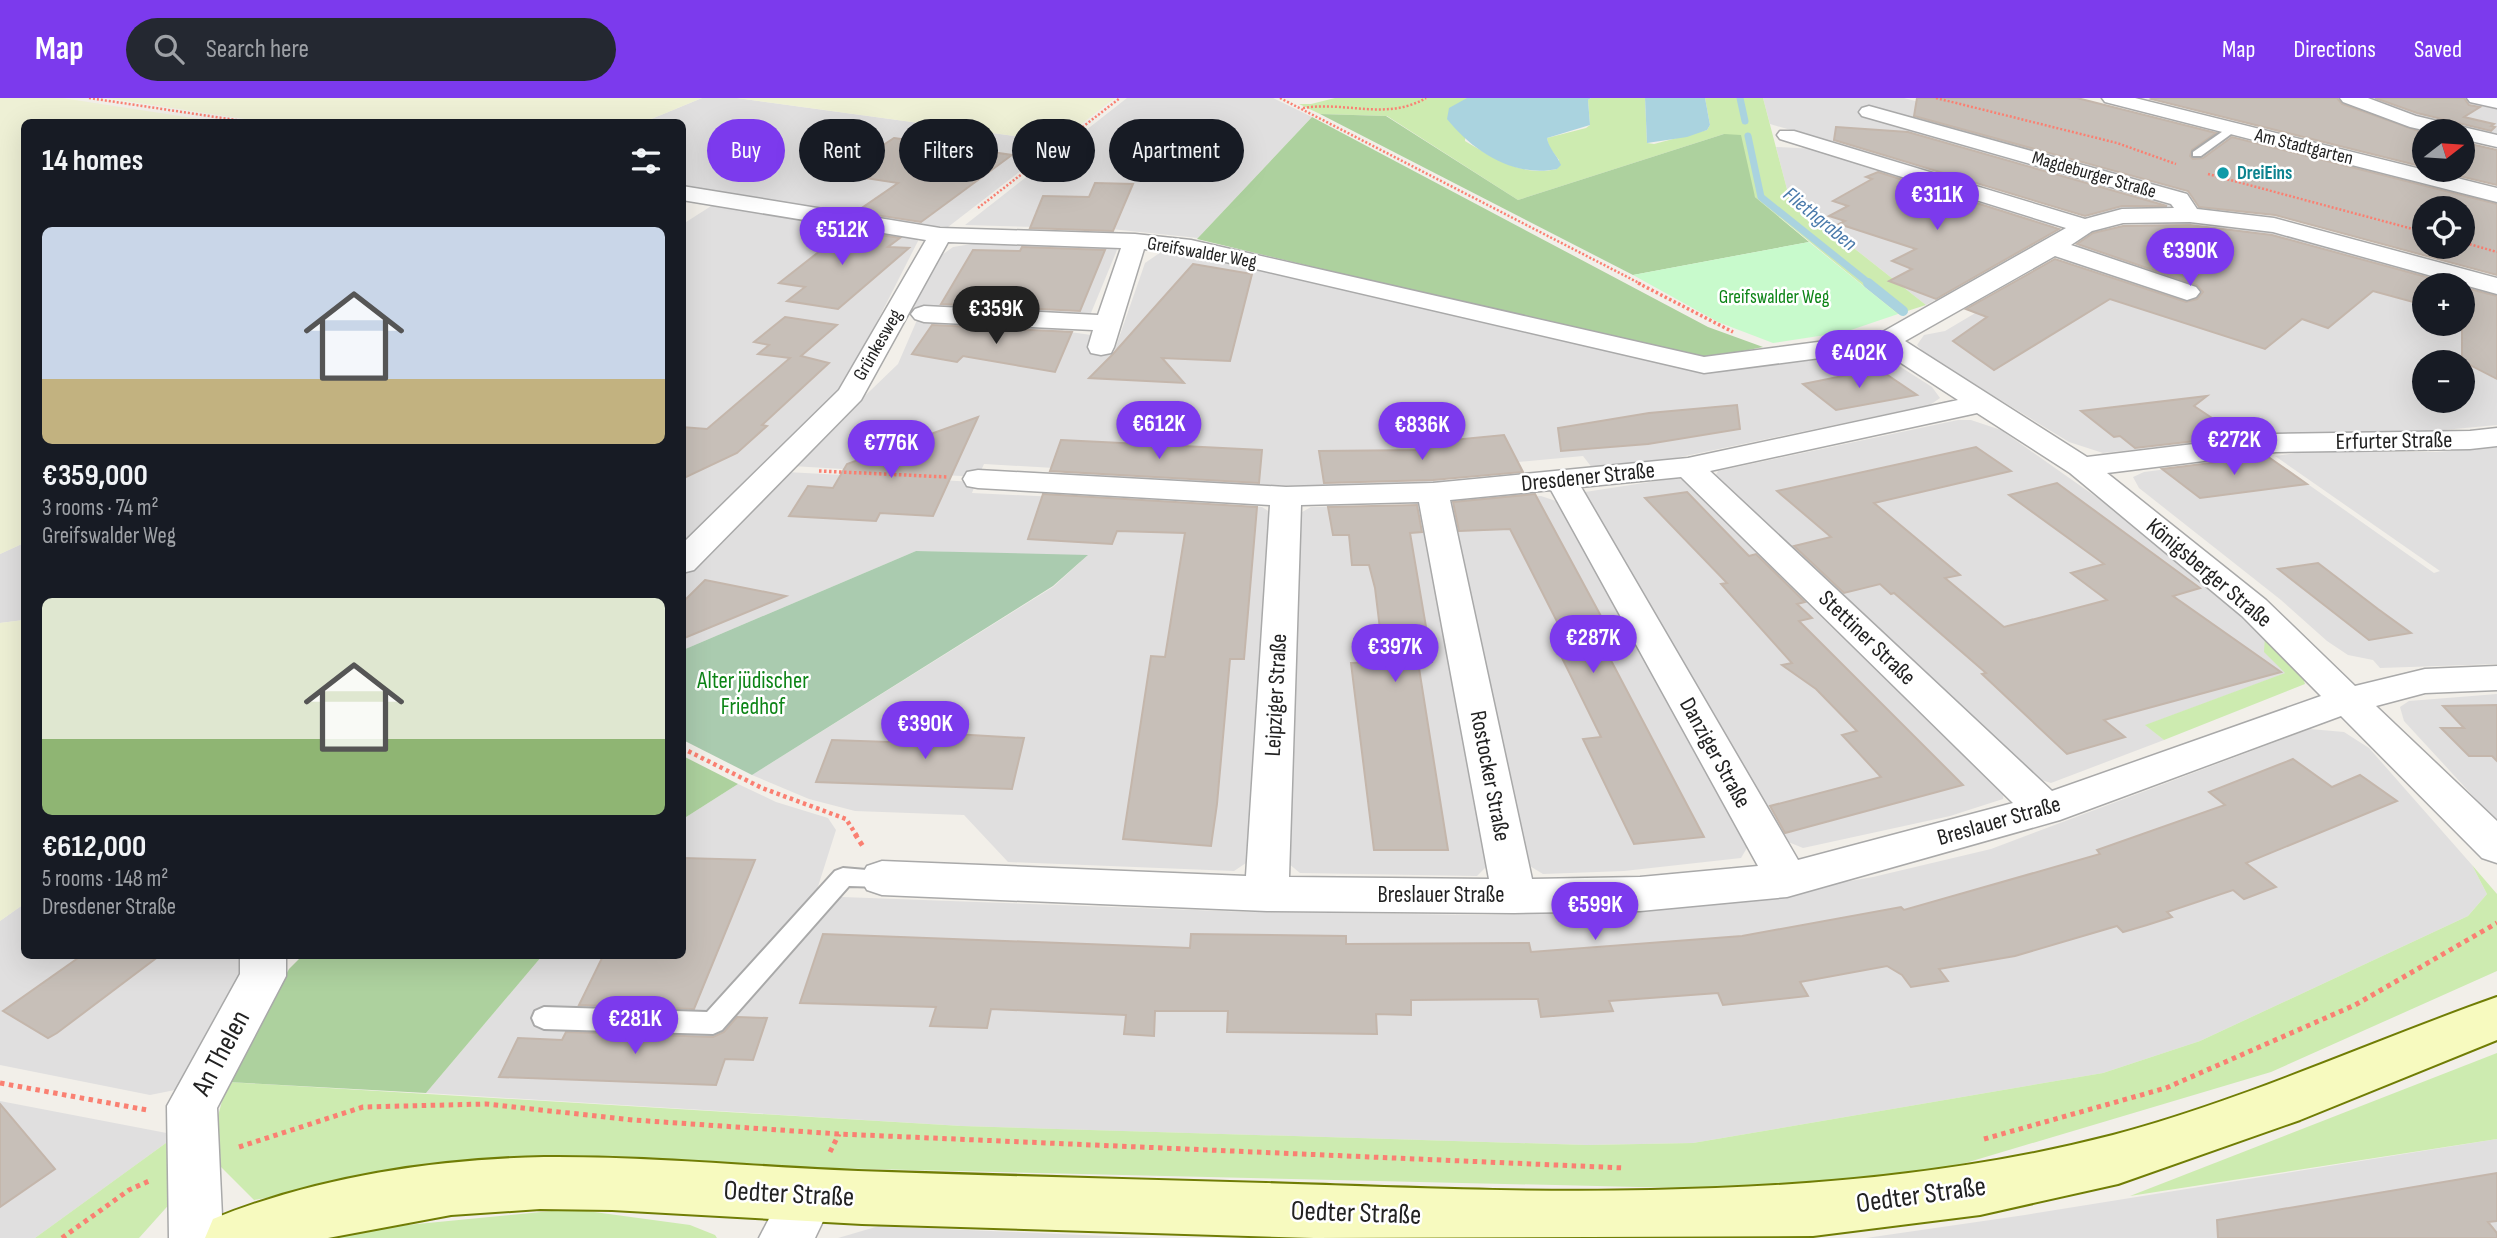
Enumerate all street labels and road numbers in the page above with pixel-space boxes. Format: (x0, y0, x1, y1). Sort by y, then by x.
street label: Am Stadtgarten (2252, 123, 2355, 170)
street label: Magdeburger Straße (2029, 146, 2159, 204)
street label: Greifswalder Weg (1145, 232, 1259, 274)
street label: Grünkesweg (848, 305, 908, 385)
street label: Erfurter Straße (2335, 426, 2453, 456)
street label: Dresdener Straße (1520, 456, 1656, 498)
street label: Königsberger Straße (2141, 512, 2277, 634)
street label: Stettiner Straße (1813, 585, 1921, 691)
street label: Leipziger Straße (1259, 633, 1293, 757)
street label: Danziger Straße (1673, 693, 1757, 813)
street label: Rostocker Straße (1464, 708, 1516, 844)
street label: Breslauer Straße (1934, 790, 2064, 852)
street label: Breslauer Straße (1377, 881, 1505, 909)
street label: An Thelen (184, 1005, 257, 1102)
street label: Oedter Straße (1854, 1170, 1988, 1220)
street label: Oedter Straße (723, 1174, 855, 1214)
street label: Oedter Straße (1290, 1194, 1422, 1232)

